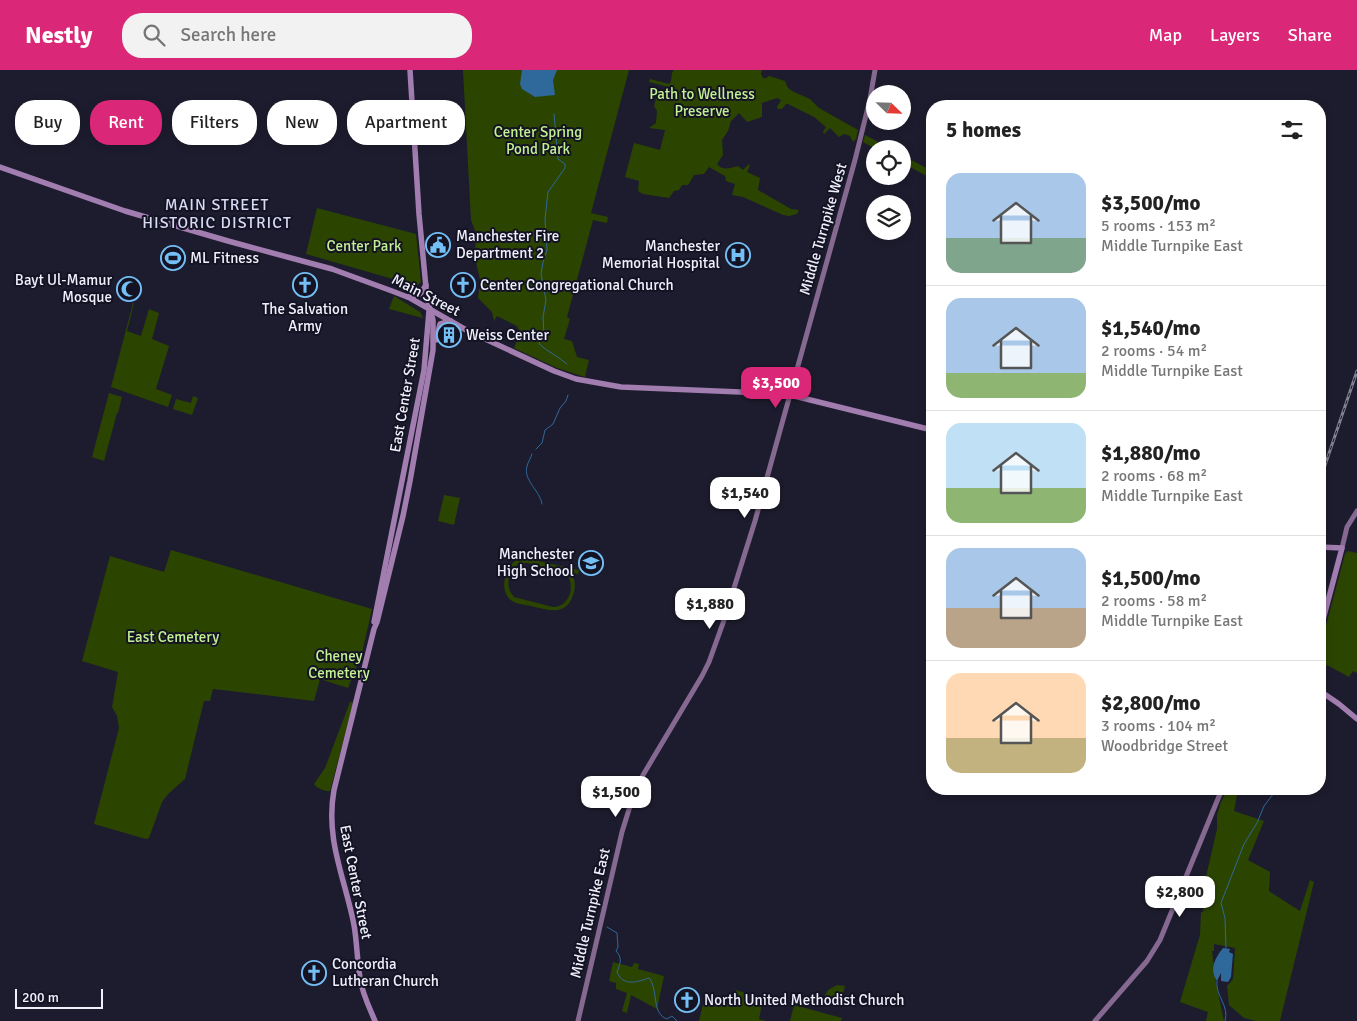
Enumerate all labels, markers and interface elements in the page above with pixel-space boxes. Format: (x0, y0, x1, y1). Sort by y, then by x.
search box (122, 13, 472, 58)
text: Nestly (25, 20, 92, 50)
icon: search (140, 21, 168, 49)
text: Search here (180, 23, 276, 47)
text: Map (1149, 24, 1182, 46)
text: Layers (1210, 24, 1260, 46)
text: Share (1288, 24, 1332, 46)
park label: Path to Wellness Preserve (649, 85, 755, 120)
north arrow (866, 85, 911, 130)
map controls (866, 85, 911, 240)
chip: Buy (15, 100, 80, 145)
chip: Rent (90, 100, 162, 145)
chip: Filters (172, 100, 257, 145)
chip: New (267, 100, 337, 145)
chip: Apartment (347, 100, 465, 145)
icon: filters (1278, 116, 1306, 144)
text: 5 homes (946, 117, 1021, 143)
park label: Center Spring Pond Park (494, 123, 582, 158)
button: locate (866, 140, 911, 185)
street label: Middle Turnpike West (796, 161, 850, 297)
text: $3,500/mo (1101, 190, 1200, 216)
icon: home (986, 193, 1046, 253)
district label: MAIN STREET HISTORIC DISTRICT (142, 195, 292, 233)
button: layers (866, 195, 911, 240)
text: 5 rooms · 153 m² (1101, 216, 1216, 236)
place label: Manchester Fire Department 2 (456, 227, 559, 262)
public building icon: Manchester Fire Department 2 (425, 232, 451, 258)
text: Middle Turnpike East (1101, 236, 1243, 256)
park label: Center Park (327, 237, 402, 255)
place label: Manchester Memorial Hospital (602, 237, 720, 272)
hospital icon: Manchester Memorial Hospital (725, 242, 751, 268)
sports icon: ML Fitness (160, 245, 186, 271)
place label: ML Fitness (190, 249, 259, 267)
street label: Main Street (389, 270, 463, 320)
place label: Bayt Ul-Mamur Mosque (15, 271, 112, 306)
church icon: The Salvation Army (292, 272, 318, 298)
church icon: Center Congregational Church (450, 272, 476, 298)
mosque icon: Bayt Ul-Mamur Mosque (116, 276, 142, 302)
place label: Center Congregational Church (480, 276, 674, 294)
place label: The Salvation Army (262, 300, 348, 335)
text: $1,540/mo (1101, 315, 1200, 341)
icon: home (986, 318, 1046, 378)
building icon: Weiss Center (436, 322, 462, 348)
place label: Weiss Center (466, 326, 549, 344)
street label: East Center Street (386, 336, 424, 454)
text: 2 rooms · 54 m² (1101, 341, 1207, 361)
text: Middle Turnpike East (1101, 361, 1243, 381)
pin: $3,500 (735, 366, 817, 409)
text: $3,500 (752, 373, 800, 393)
text: $1,880/mo (1101, 440, 1200, 466)
icon: home (986, 443, 1046, 503)
text: 2 rooms · 68 m² (1101, 466, 1207, 486)
pin: $1,540 (704, 476, 786, 519)
text: $1,540 (721, 483, 769, 503)
text: Middle Turnpike East (1101, 486, 1243, 506)
place label: Manchester High School (497, 545, 574, 580)
school or university icon: Manchester High School (578, 550, 604, 576)
text: $1,500/mo (1101, 565, 1200, 591)
icon: home (986, 568, 1046, 628)
pin: $1,880 (669, 588, 751, 630)
text: 2 rooms · 58 m² (1101, 591, 1207, 611)
text: $1,880 (686, 594, 734, 614)
text: Middle Turnpike East (1101, 611, 1243, 631)
park label: East Cemetery (127, 628, 219, 646)
park label: Cheney Cemetery (308, 647, 370, 682)
text: $2,800/mo (1101, 690, 1200, 716)
icon: home (986, 693, 1046, 753)
text: 3 rooms · 104 m² (1101, 716, 1216, 736)
text: Woodbridge Street (1101, 736, 1228, 756)
pin: $1,500 (575, 776, 657, 818)
text: $1,500 (592, 782, 640, 802)
street label: East Center Street (336, 823, 376, 941)
street label: Middle Turnpike East (566, 846, 614, 980)
pin: $2,800 (1139, 876, 1221, 918)
text: $2,800 (1156, 882, 1204, 902)
place label: Concordia Lutheran Church (332, 955, 439, 990)
church icon: Concordia Lutheran Church (301, 960, 327, 986)
scale bar (15, 986, 102, 1009)
church icon: North United Methodist Church (674, 987, 700, 1013)
text: 200 m (22, 989, 59, 1006)
place label: North United Methodist Church (704, 991, 904, 1009)

